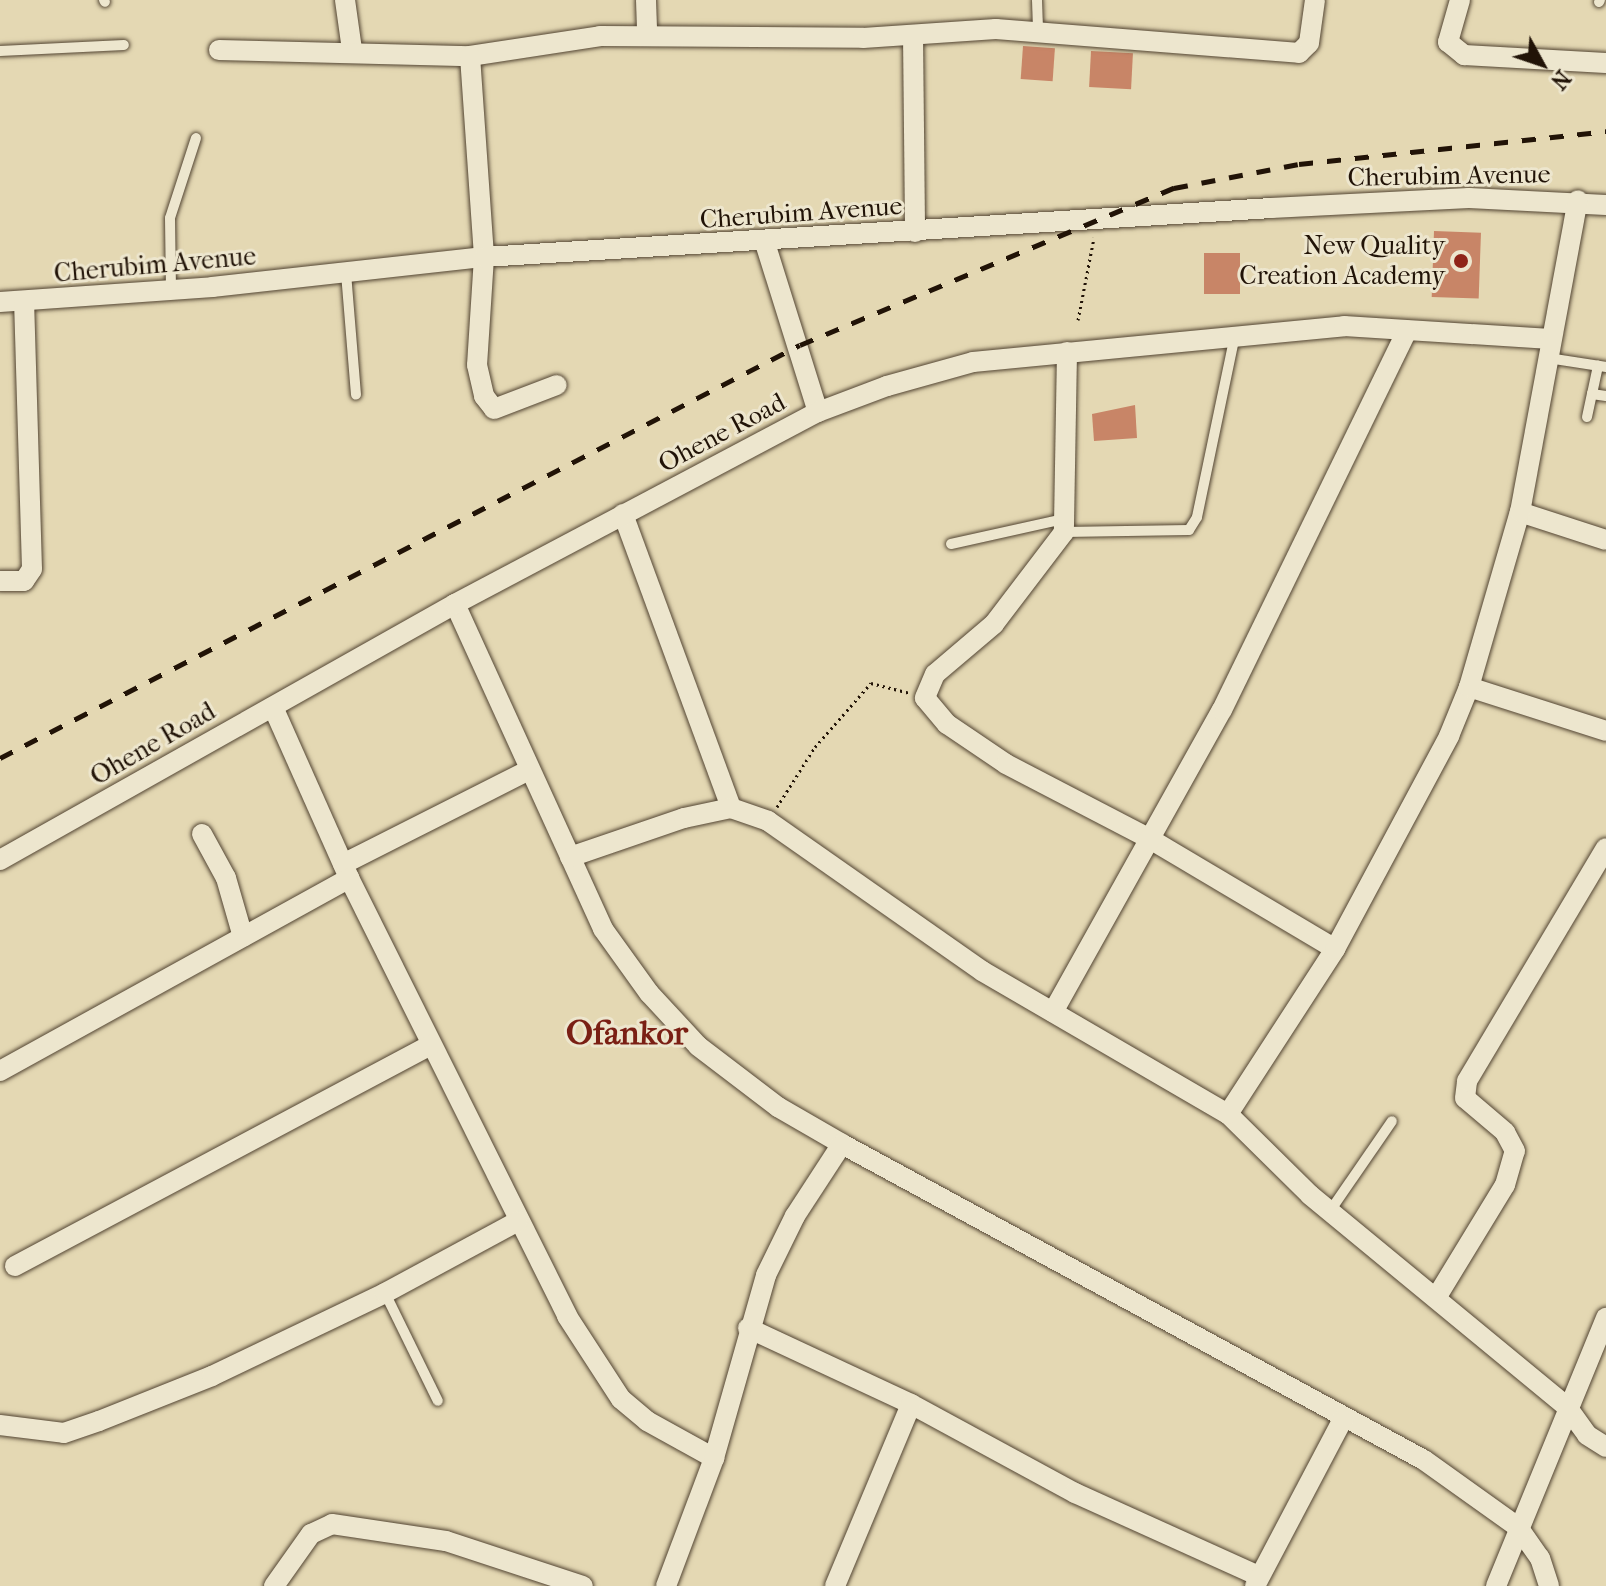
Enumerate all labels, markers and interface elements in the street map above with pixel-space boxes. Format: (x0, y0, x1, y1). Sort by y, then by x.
north arrow (1502, 24, 1582, 104)
text: N (1545, 65, 1576, 94)
street label: Cherubim Avenue (1347, 159, 1551, 193)
street label: Cherubim Avenue (699, 190, 903, 236)
place label: New Quality Creation Academy (1239, 230, 1445, 292)
street label: Cherubim Avenue (53, 241, 257, 289)
marker: New Quality Creation Academy (1452, 252, 1470, 270)
street label: Ohene Road (653, 387, 791, 479)
street label: Ohene Road (85, 696, 221, 792)
district label: Ofankor (566, 1014, 688, 1054)

